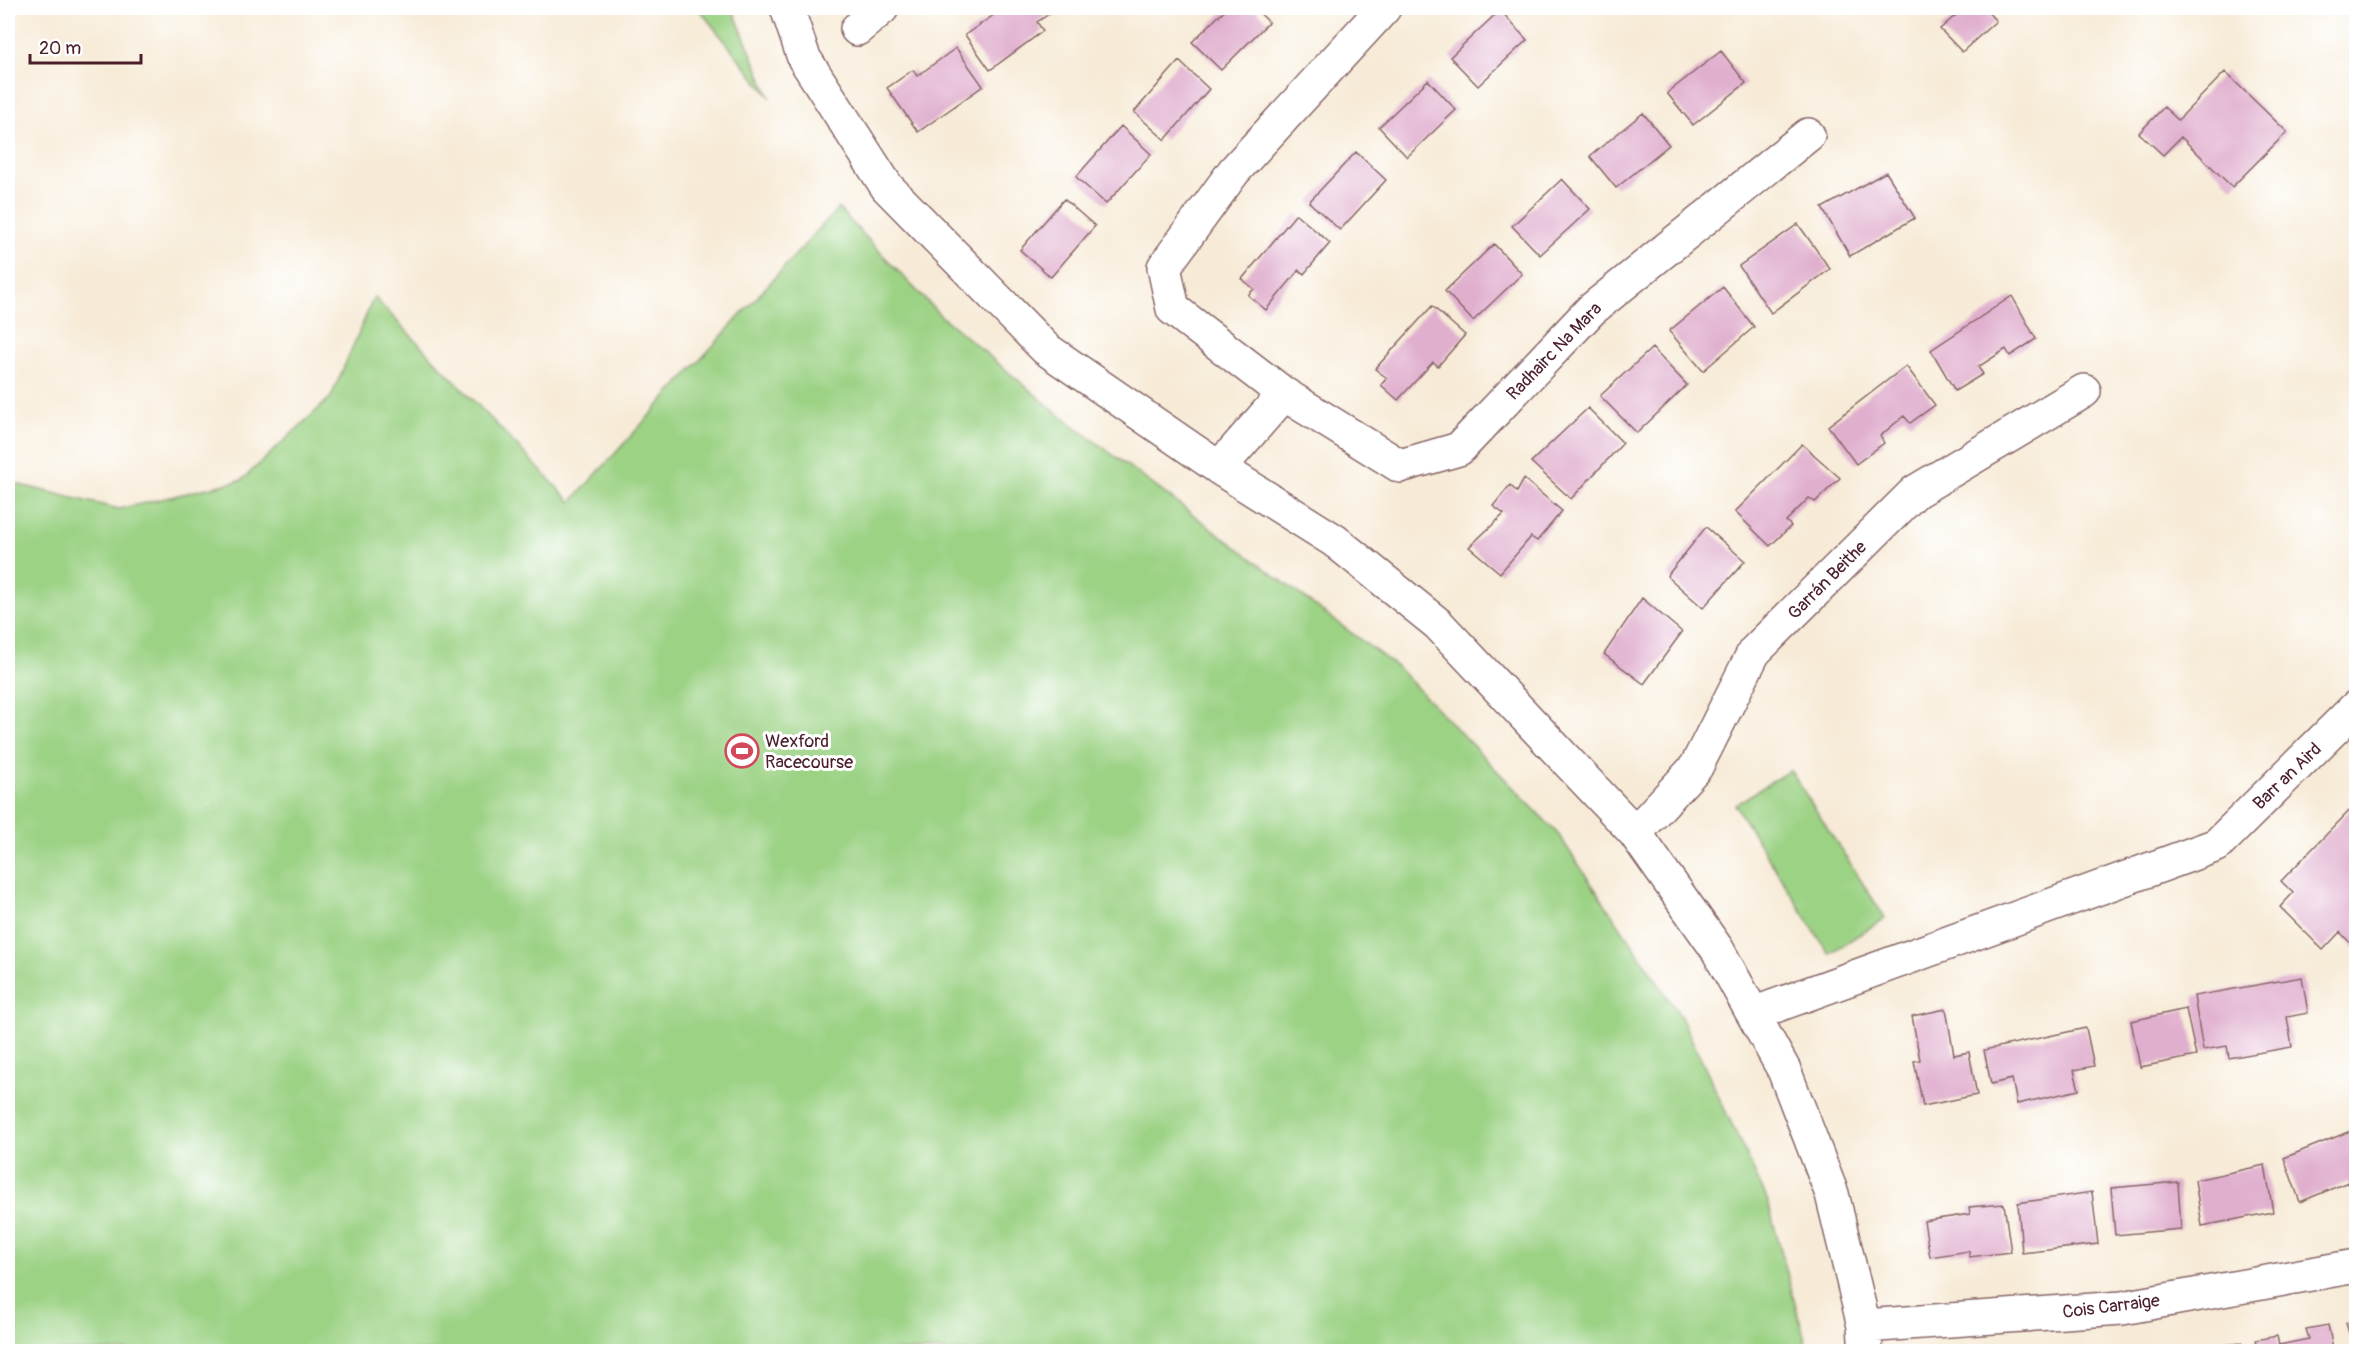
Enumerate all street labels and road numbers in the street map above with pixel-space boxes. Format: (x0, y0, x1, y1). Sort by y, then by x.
street label: Radhairc Na Mara (1502, 297, 1607, 405)
street label: Garrán Beithe (1783, 536, 1872, 625)
street label: Barr an Aird (2248, 738, 2327, 815)
street label: Cois Carraige (2061, 1289, 2161, 1324)

